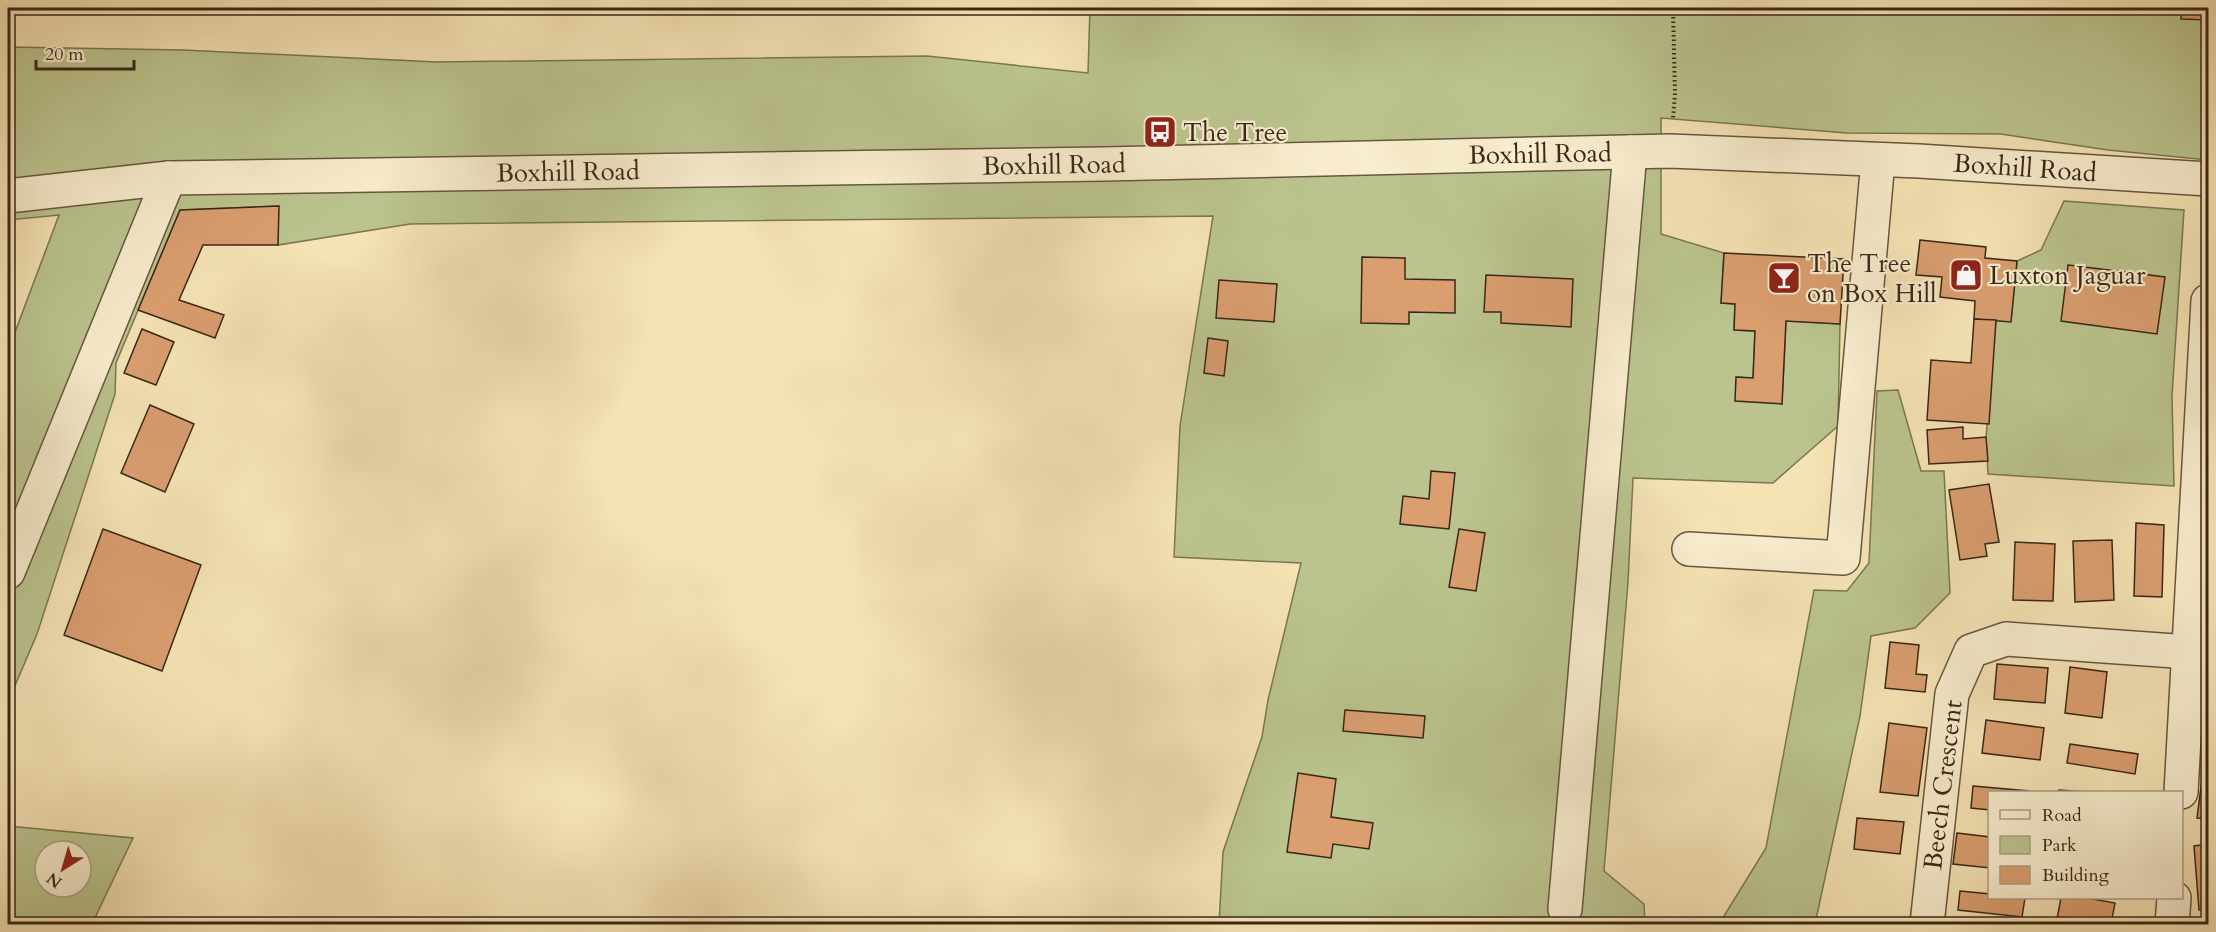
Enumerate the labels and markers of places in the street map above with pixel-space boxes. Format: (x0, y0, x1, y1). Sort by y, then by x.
bus stop icon: The Tree (1142, 114, 1178, 150)
place label: The Tree (1183, 115, 1287, 150)
place label: The Tree on Box Hill (1807, 246, 1937, 311)
shop icon: Luxton Jaguar (1948, 257, 1984, 293)
place label: Luxton Jaguar (1989, 258, 2146, 293)
bar icon: The Tree on Box Hill (1766, 260, 1802, 296)

